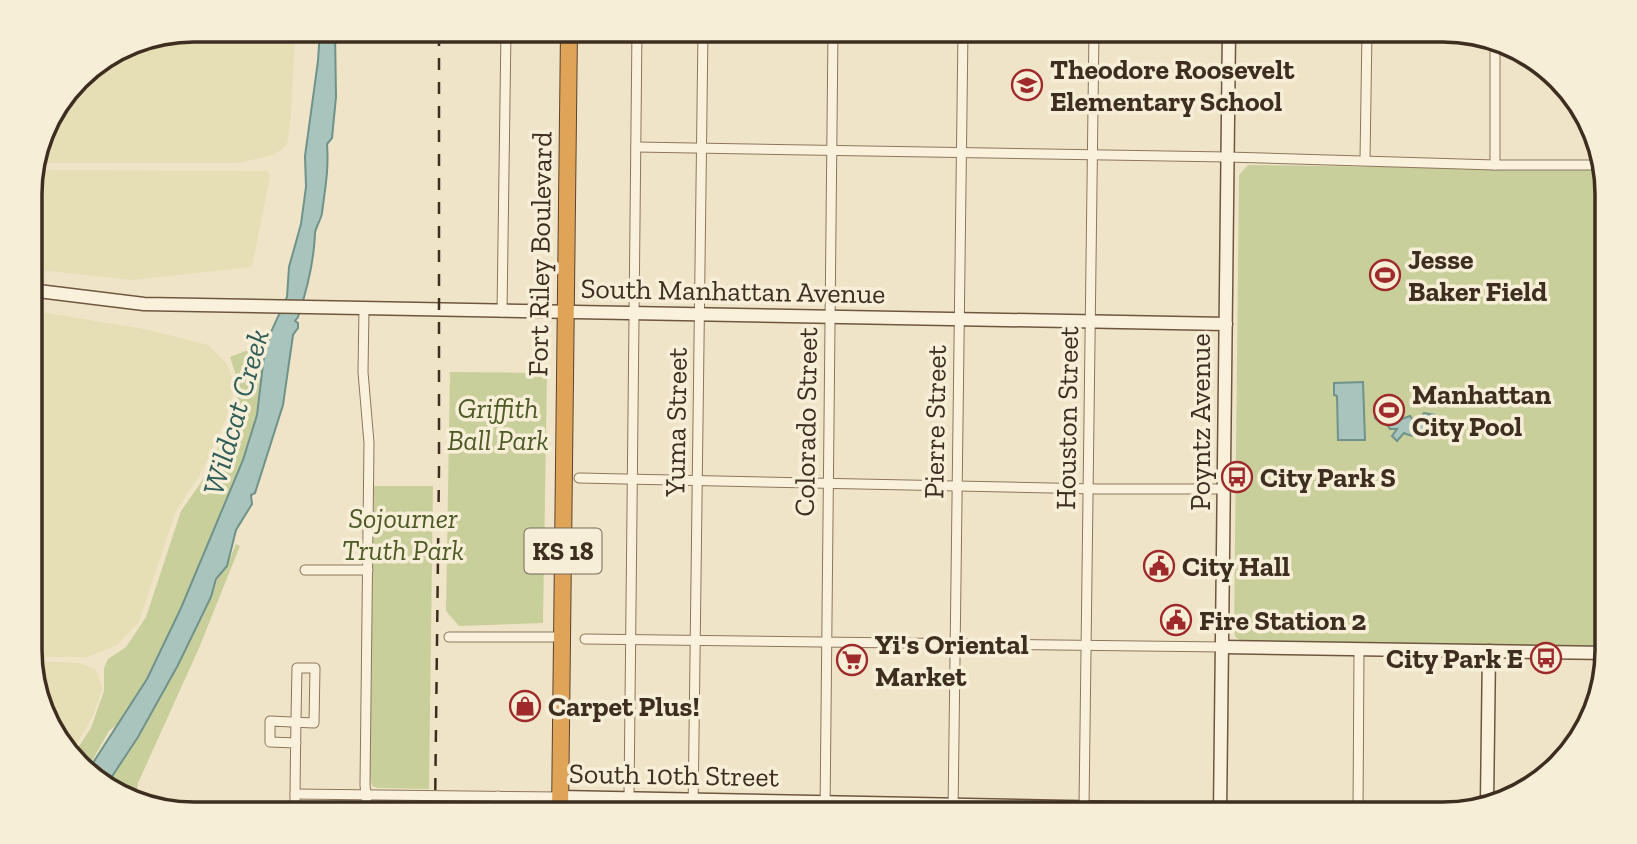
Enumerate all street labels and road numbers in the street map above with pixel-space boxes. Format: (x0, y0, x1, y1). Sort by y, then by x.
street label: Fort Riley Boulevard (521, 131, 559, 377)
street label: South Manhattan Avenue (580, 272, 886, 310)
street label: Houston Street (1049, 325, 1085, 510)
street label: Colorado Street (788, 326, 824, 517)
street label: Poyntz Avenue (1184, 333, 1217, 511)
street label: Pierre Street (917, 344, 953, 499)
street label: Yuma Street (658, 346, 694, 498)
road number: KS 18 (524, 528, 602, 573)
street label: South 10th Street (569, 757, 780, 793)

